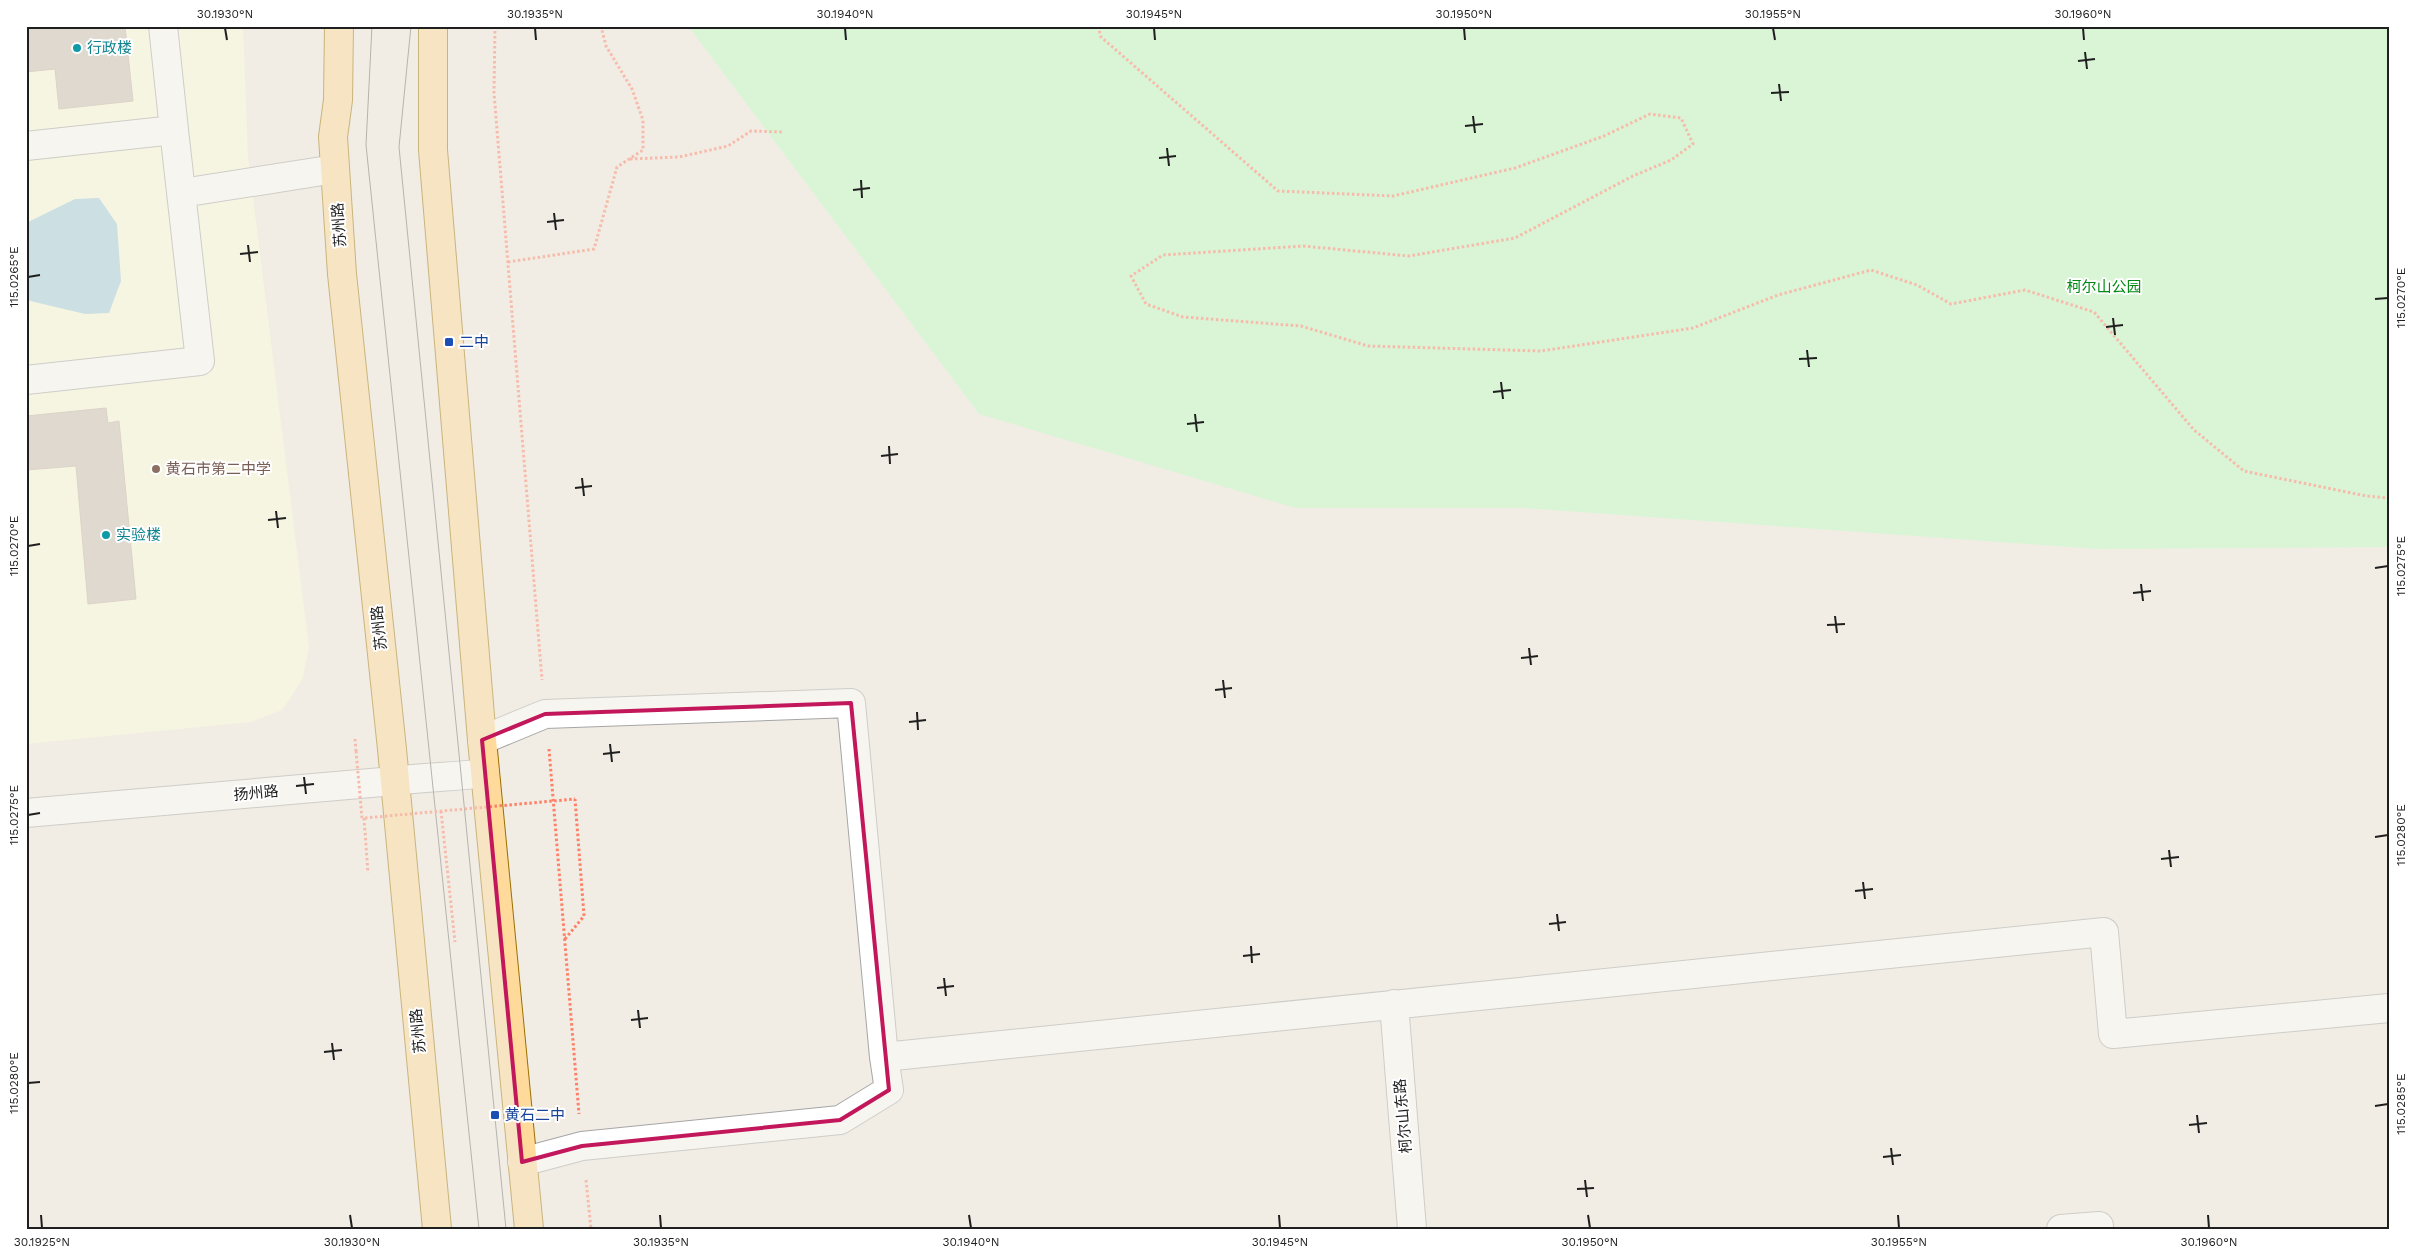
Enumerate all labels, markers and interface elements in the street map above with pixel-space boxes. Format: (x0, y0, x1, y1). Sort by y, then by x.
text: 30.1930°N (197, 7, 253, 21)
text: 30.1935°N (507, 7, 563, 21)
text: 30.1940°N (816, 7, 874, 21)
text: 30.1945°N (1126, 7, 1182, 21)
text: 30.1950°N (1436, 7, 1492, 21)
text: 30.1955°N (1745, 7, 1801, 21)
text: 30.1960°N (2054, 7, 2112, 21)
place label: 行政楼 (87, 39, 132, 57)
marker: 行政楼 (71, 42, 83, 54)
street label: 苏州路 (328, 202, 350, 248)
text: 115.0265°E (7, 246, 21, 308)
text: 115.0270°E (2394, 267, 2408, 328)
park label: 柯尔山公园 (2066, 278, 2142, 296)
place label: 二中 (459, 333, 489, 351)
marker: 二中 (443, 336, 455, 348)
place label: 黄石市第二中学 (166, 460, 271, 478)
marker: 黄石市第二中学 (150, 463, 162, 475)
text: 115.0270°E (7, 515, 21, 576)
place label: 实验楼 (116, 526, 161, 544)
marker: 实验楼 (100, 529, 112, 541)
text: 115.0275°E (2394, 535, 2408, 596)
street label: 苏州路 (368, 605, 390, 651)
street label: 扬州路 (233, 782, 279, 804)
text: 115.0275°E (7, 784, 21, 845)
text: 115.0280°E (2394, 804, 2408, 866)
street label: 苏州路 (407, 1008, 429, 1054)
text: 115.0280°E (7, 1052, 21, 1114)
text: 115.0285°E (2394, 1073, 2408, 1135)
street label: 柯尔山东路 (1391, 1078, 1415, 1154)
place label: 黄石二中 (505, 1106, 565, 1124)
marker: 黄石二中 (489, 1109, 501, 1121)
text: 30.1925°N (14, 1235, 70, 1249)
text: 30.1930°N (324, 1235, 380, 1249)
text: 30.1935°N (633, 1235, 689, 1249)
text: 30.1940°N (942, 1235, 1000, 1249)
text: 30.1945°N (1252, 1235, 1308, 1249)
text: 30.1950°N (1562, 1235, 1618, 1249)
text: 30.1955°N (1871, 1235, 1927, 1249)
text: 30.1960°N (2180, 1235, 2238, 1249)

